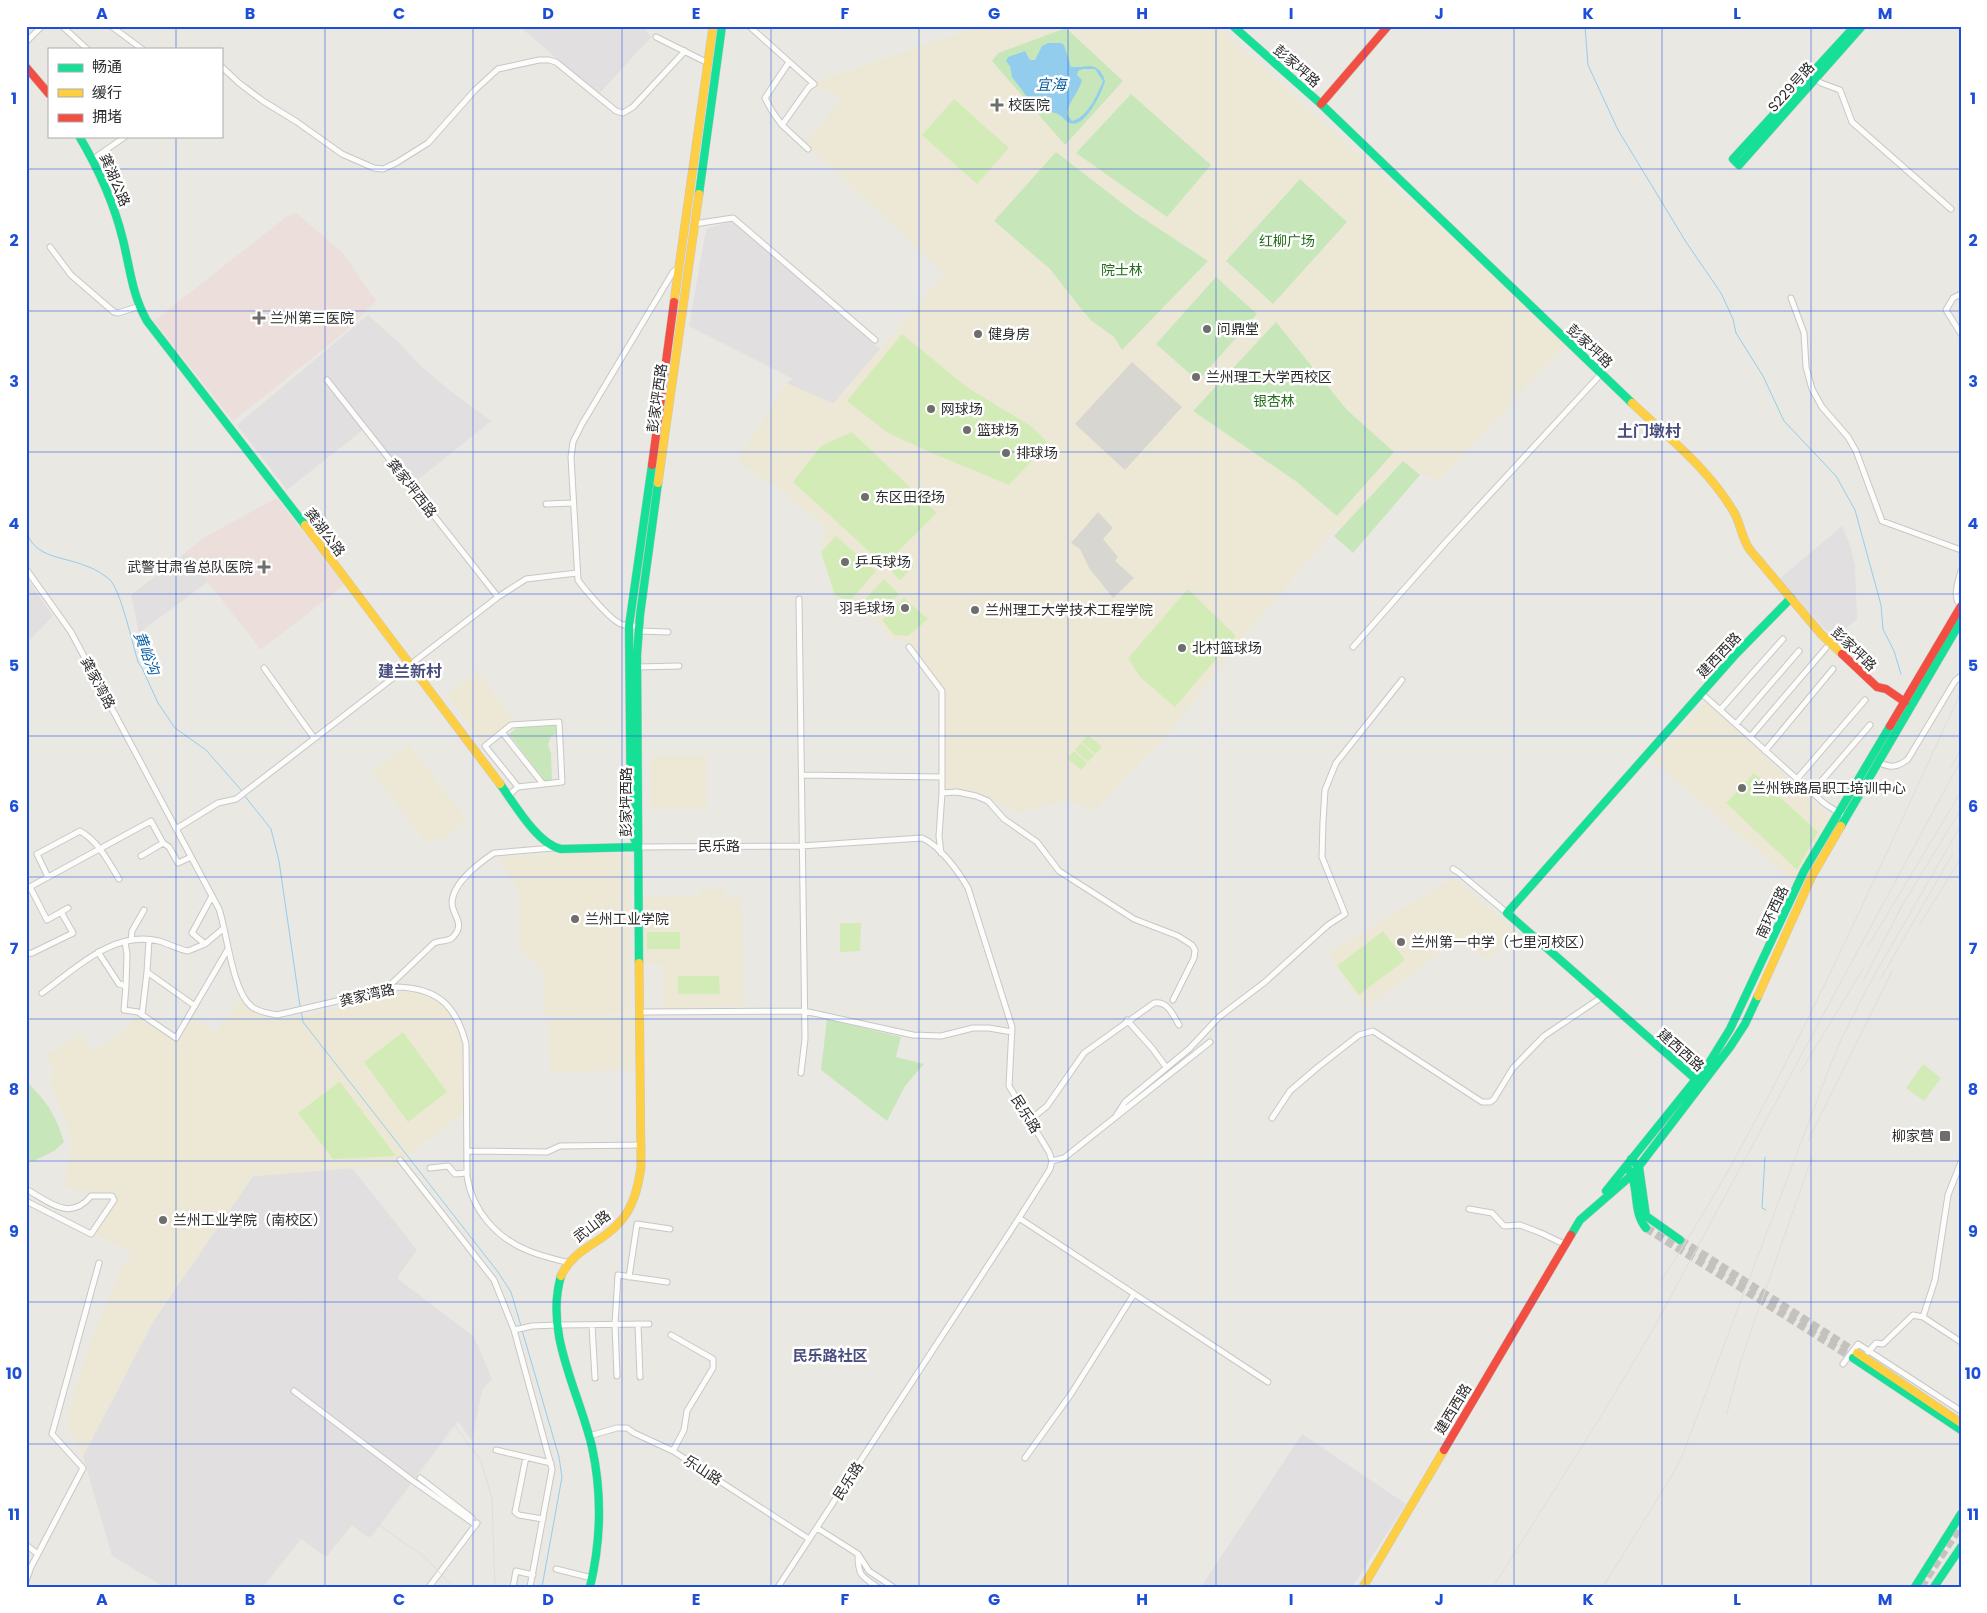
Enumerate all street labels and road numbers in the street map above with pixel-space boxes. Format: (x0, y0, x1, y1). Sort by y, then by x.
street label: 彭家坪路 (1269, 40, 1325, 92)
street label: S229号路 (1763, 58, 1819, 116)
street label: 龚湖公路 (95, 150, 135, 210)
street label: 彭家坪路 (1563, 320, 1617, 372)
street label: 彭家坪西路 (642, 362, 672, 434)
street label: 龚家坪西路 (383, 454, 441, 522)
street label: 龚湖公路 (300, 504, 350, 560)
street label: 彭家坪路 (1827, 622, 1881, 676)
street label: 建西西路 (1693, 628, 1745, 682)
street label: 龚家湾路 (76, 654, 120, 712)
street label: 彭家坪西路 (616, 767, 636, 837)
street label: 民乐路 (698, 836, 740, 856)
street label: 南环西路 (1751, 882, 1793, 942)
street label: 龚家湾路 (337, 979, 397, 1011)
street label: 建西西路 (1653, 1024, 1709, 1076)
street label: 民乐路 (1006, 1091, 1046, 1137)
street label: 武山路 (569, 1205, 615, 1247)
street label: 建西西路 (1430, 1380, 1476, 1438)
street label: 乐山路 (680, 1450, 726, 1490)
street label: 民乐路 (828, 1458, 868, 1504)

